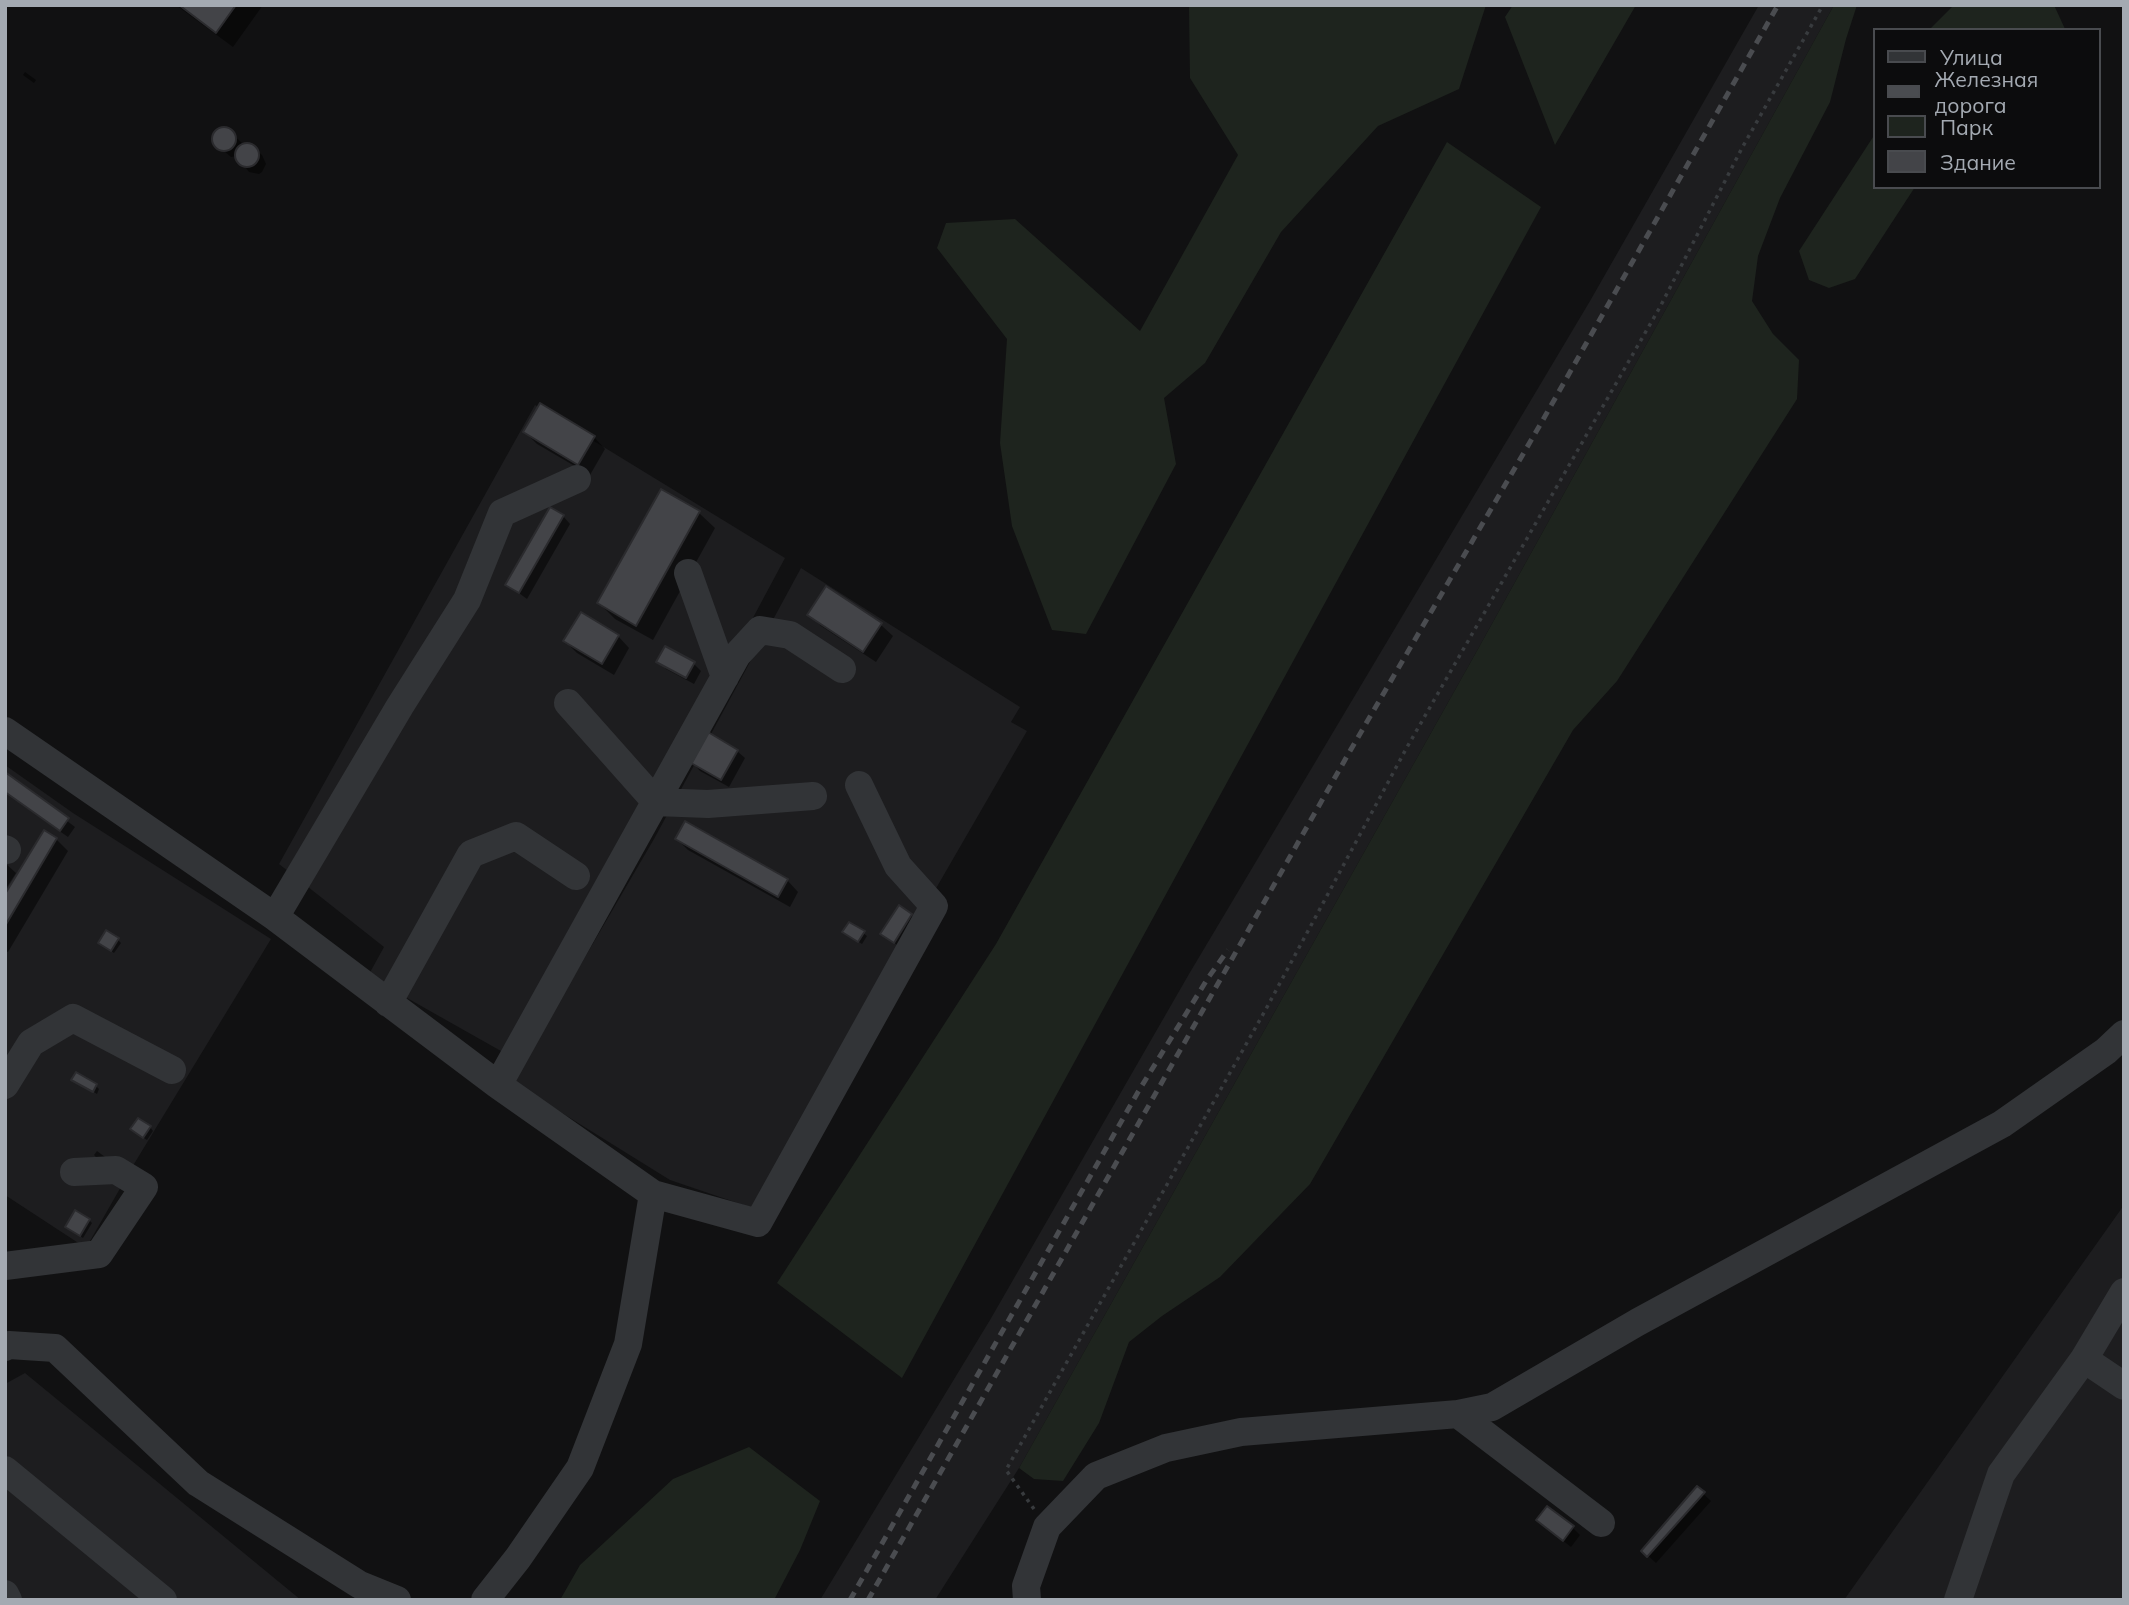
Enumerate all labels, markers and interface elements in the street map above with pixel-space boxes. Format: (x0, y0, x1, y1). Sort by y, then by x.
legend (1874, 28, 2101, 189)
text: Улица (1940, 44, 2003, 70)
text: Железная дорога (1934, 66, 2038, 118)
text: Парк (1940, 114, 1993, 140)
text: Здание (1940, 149, 2016, 175)

